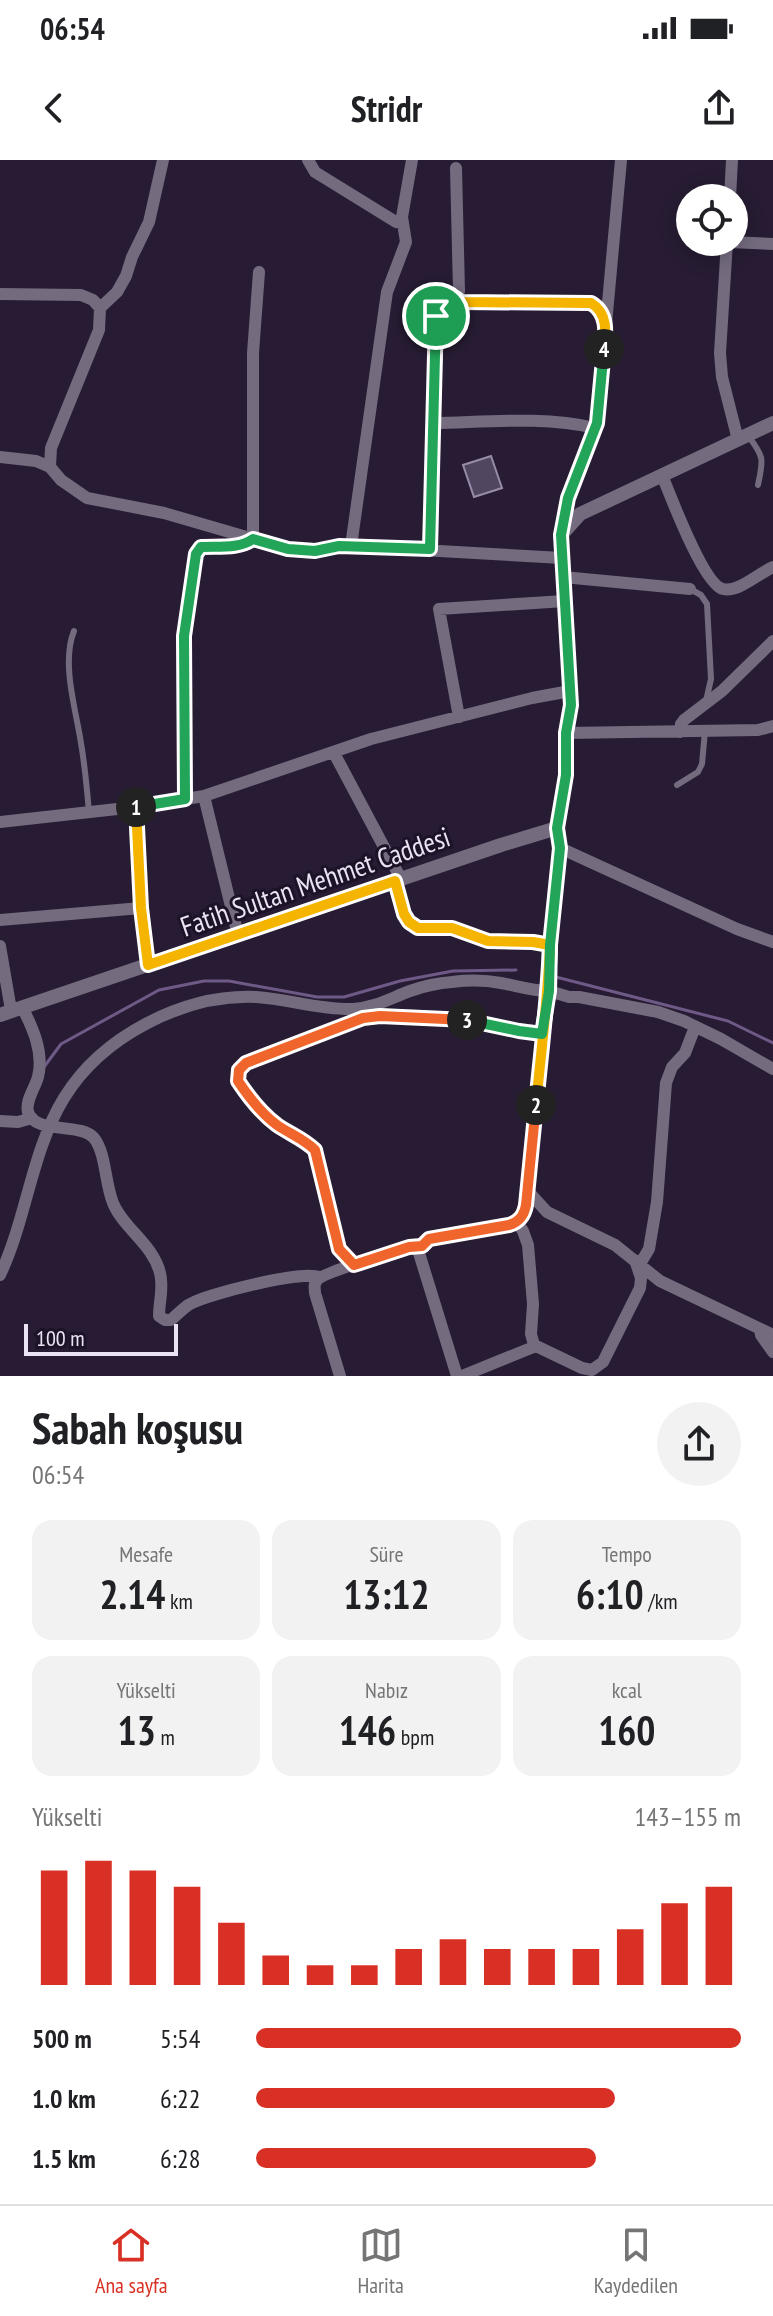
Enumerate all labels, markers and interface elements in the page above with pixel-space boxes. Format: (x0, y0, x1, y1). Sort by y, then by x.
text: 06:54 (40, 9, 105, 48)
text: Stridr (351, 85, 422, 132)
icon: back (32, 86, 76, 130)
icon: share (697, 86, 741, 130)
map controls (676, 184, 748, 256)
button: locate (676, 184, 748, 256)
pin (402, 282, 470, 350)
icon: arrive (414, 294, 458, 338)
pin: 4 (584, 329, 624, 369)
text: 4 (599, 335, 609, 363)
pin: 1 (116, 787, 156, 827)
text: 1 (131, 793, 141, 821)
street label: Fatih Sultan Mehmet Caddesi (175, 817, 455, 945)
pin: 3 (447, 1000, 487, 1040)
text: 3 (462, 1006, 472, 1034)
pin: 2 (516, 1085, 556, 1125)
text: 2 (531, 1091, 541, 1119)
scale bar (24, 1320, 178, 1356)
text: 100 m (36, 1324, 85, 1352)
text: Sabah koşusu (32, 1399, 243, 1456)
button: share (657, 1402, 741, 1486)
text: 06:54 (32, 1458, 84, 1491)
text: Mesafe (119, 1540, 173, 1568)
text: Süre (369, 1540, 404, 1568)
text: Tempo (602, 1540, 652, 1568)
text: 2.14 (99, 1568, 165, 1620)
text: 13:12 (343, 1568, 430, 1620)
text: 6:10 (576, 1568, 644, 1620)
text: km (165, 1587, 193, 1615)
text: /km (644, 1587, 678, 1615)
text: Yükselti (116, 1676, 176, 1704)
text: Nabız (365, 1676, 408, 1704)
text: kcal (612, 1676, 642, 1704)
text: 13 (118, 1704, 156, 1756)
text: 146 (339, 1704, 396, 1756)
text: 160 (598, 1704, 656, 1756)
text: m (156, 1723, 175, 1751)
text: bpm (396, 1723, 434, 1751)
text: Yükselti (32, 1800, 102, 1833)
text: 143–155 m (635, 1800, 741, 1833)
text: 500 m (32, 2022, 92, 2055)
text: 5:54 (160, 2022, 200, 2055)
text: 1.0 km (32, 2082, 96, 2115)
text: 6:22 (160, 2082, 200, 2115)
text: 1.5 km (32, 2142, 96, 2175)
text: 6:28 (160, 2142, 200, 2175)
tab: Ana sayfa (95, 2223, 168, 2299)
tab: Harita (358, 2223, 404, 2299)
tab: Kaydedilen (594, 2223, 678, 2299)

